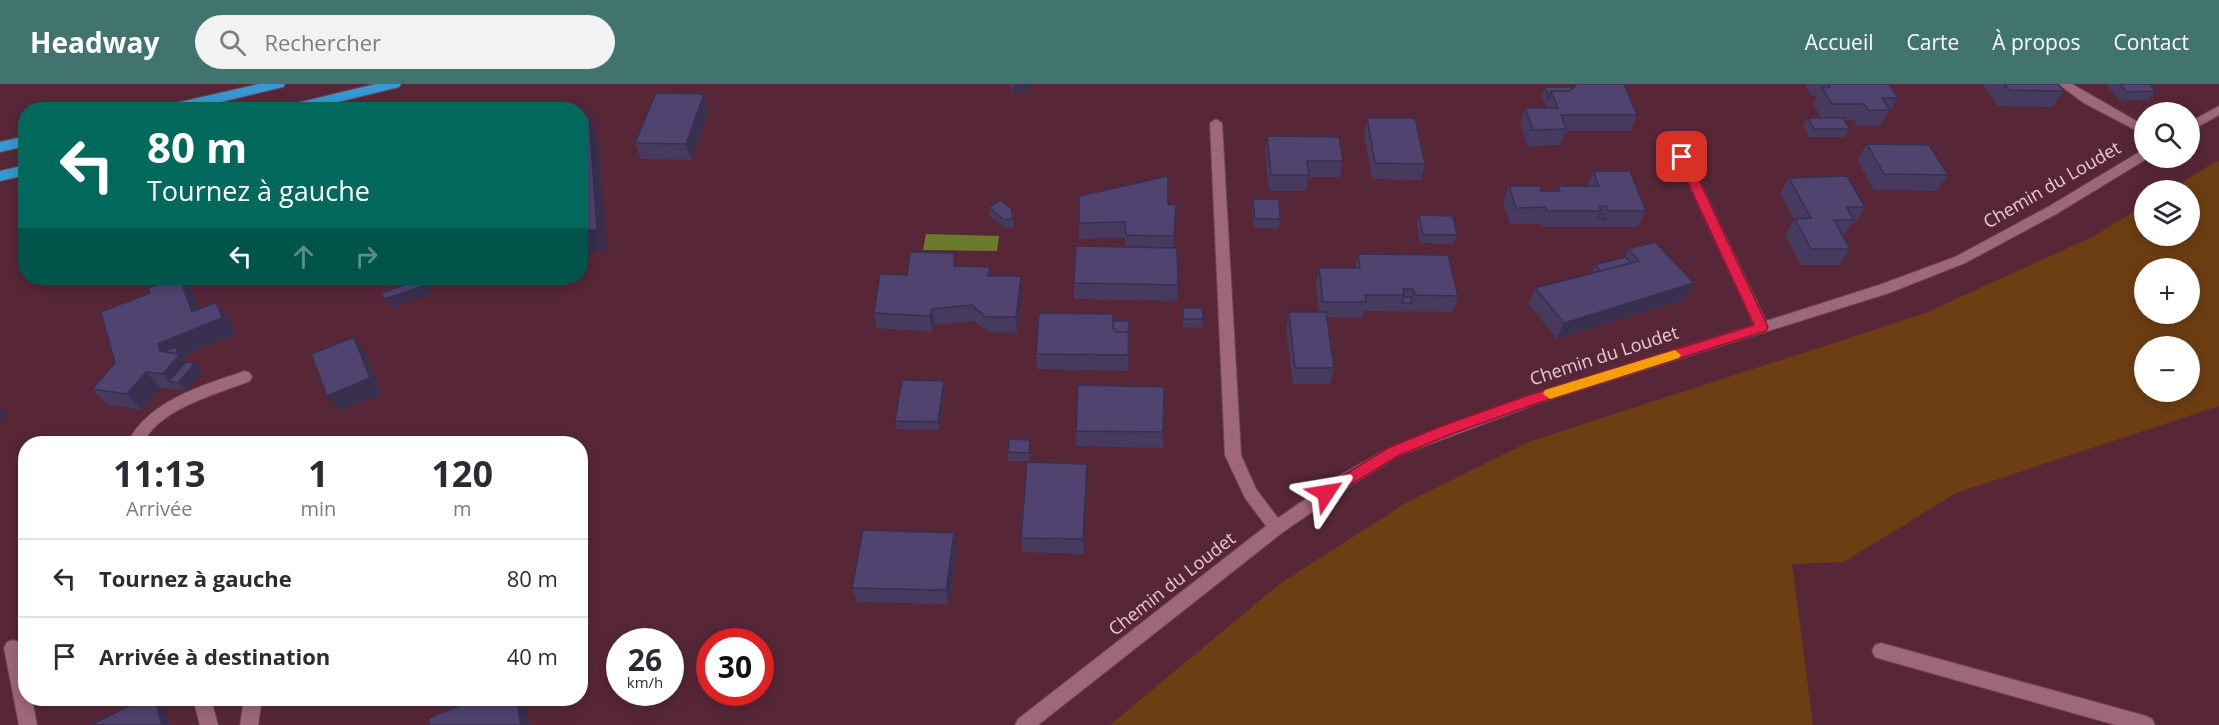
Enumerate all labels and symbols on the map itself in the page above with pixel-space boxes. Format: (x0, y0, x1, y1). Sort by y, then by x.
pin (1656, 131, 1707, 182)
street label: Chemin du Loudet (1978, 135, 2125, 233)
street label: Chemin du Loudet (1526, 320, 1681, 390)
position arrow (1294, 461, 1358, 525)
street label: Chemin du Loudet (1103, 526, 1240, 640)
speed limit sign: 30 (696, 628, 774, 706)

